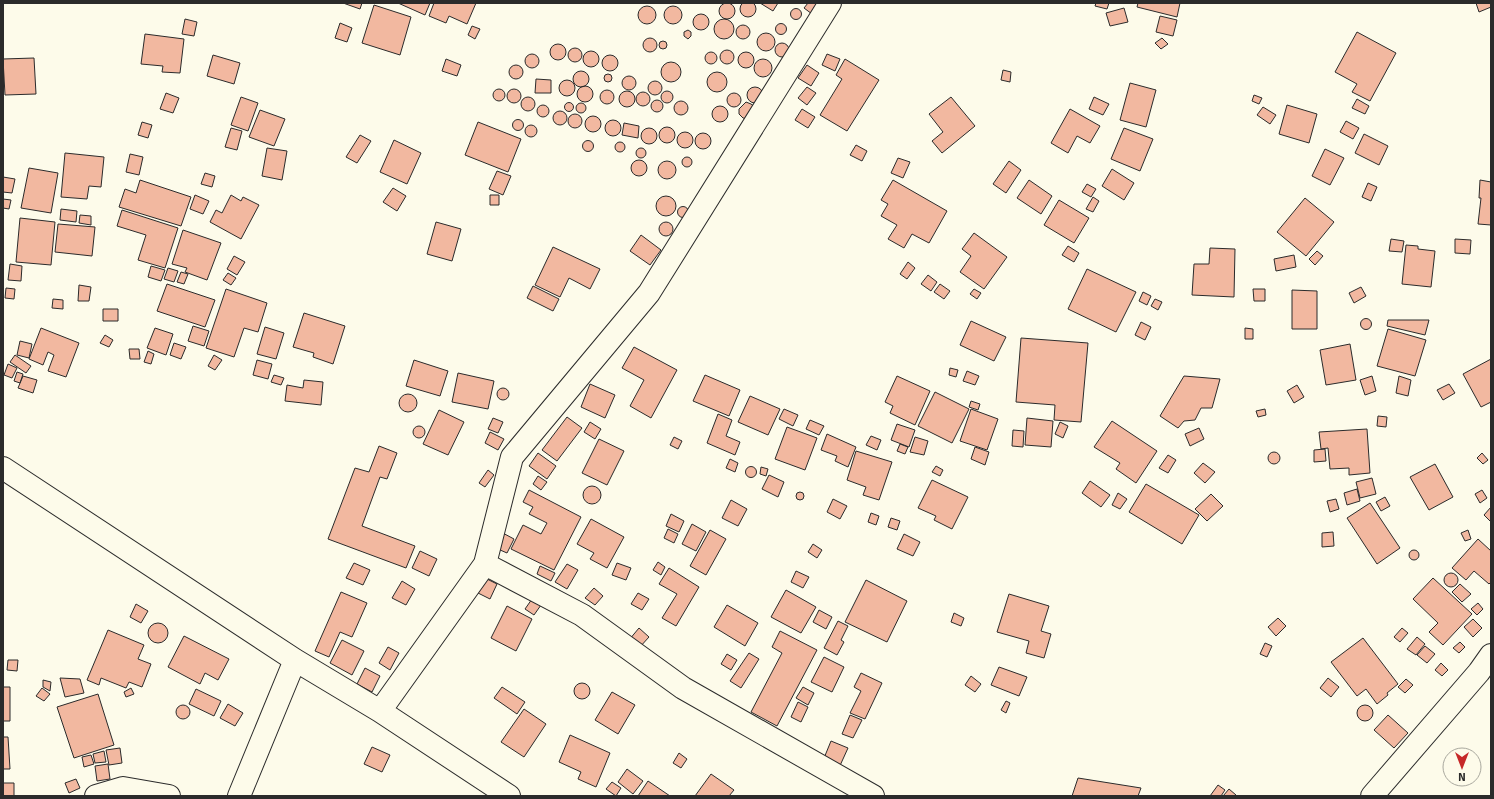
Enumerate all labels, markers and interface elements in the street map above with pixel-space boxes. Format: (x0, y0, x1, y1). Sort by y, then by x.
north arrow (1442, 747, 1482, 787)
text: N (1458, 770, 1466, 783)

